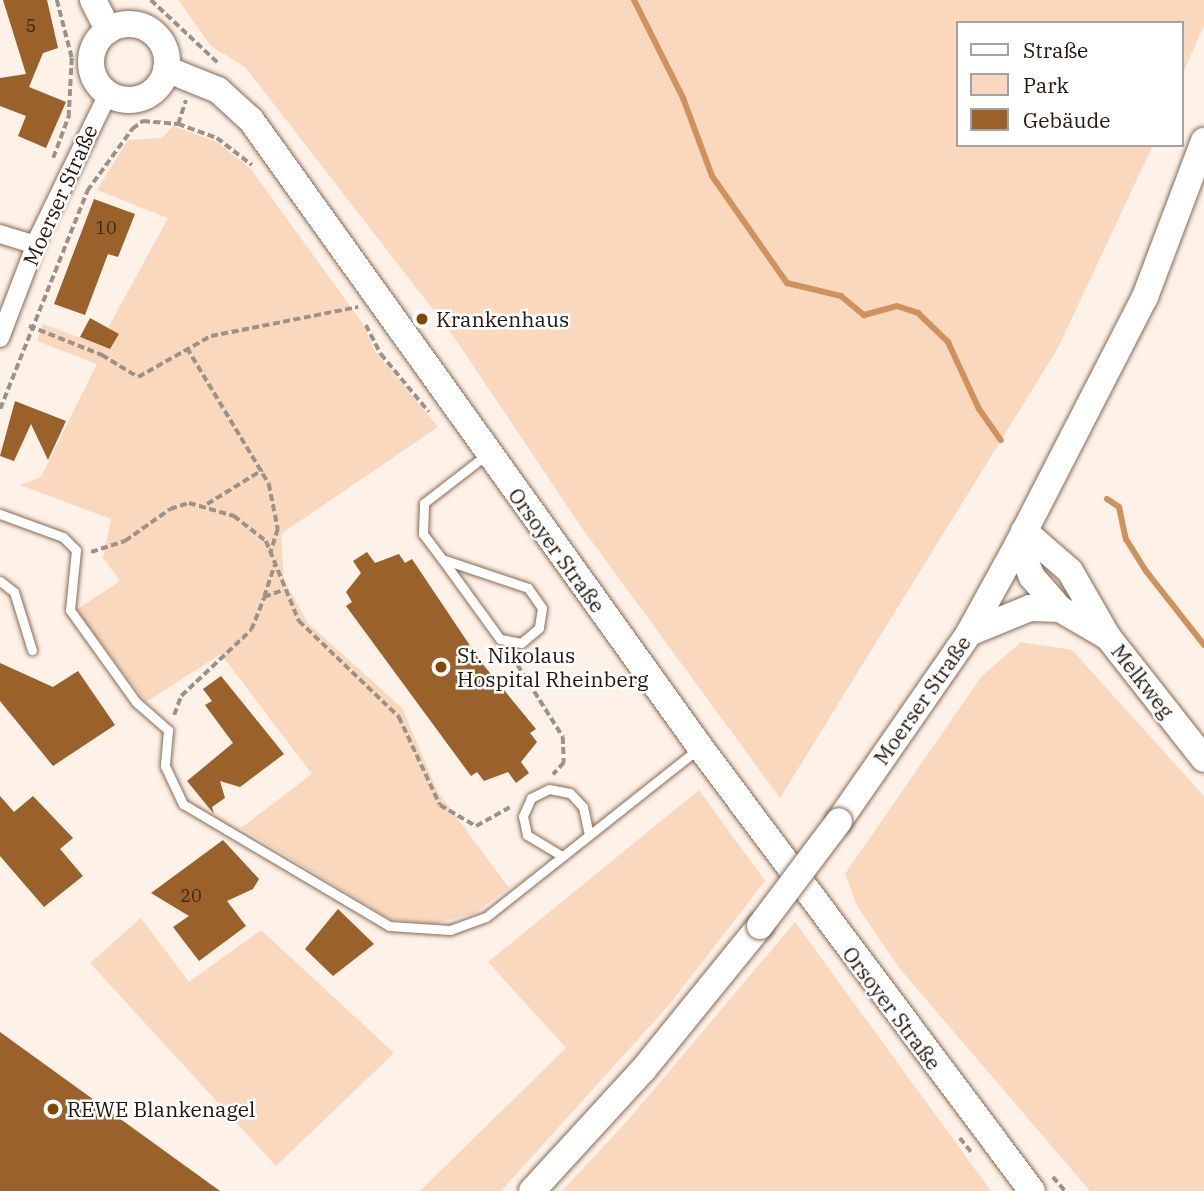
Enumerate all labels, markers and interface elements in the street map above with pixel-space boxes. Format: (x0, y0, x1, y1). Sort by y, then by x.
house number: 5 (26, 15, 36, 37)
legend (956, 21, 1183, 147)
text: Straße (1023, 36, 1088, 64)
text: Park (1023, 71, 1069, 99)
text: Gebäude (1023, 106, 1111, 134)
street label: Moerser Straße (18, 121, 102, 269)
house number: 10 (95, 217, 117, 239)
place label: Krankenhaus (436, 306, 569, 332)
marker: Krankenhaus (414, 311, 430, 327)
street label: Orsoyer Straße (503, 483, 611, 617)
street label: Moerser Straße (868, 631, 976, 769)
street label: Melkweg (1106, 639, 1180, 723)
place label: St. Nikolaus Hospital Rheinberg (457, 642, 648, 692)
marker: St. Nikolaus Hospital Rheinberg (431, 657, 451, 677)
house number: 20 (180, 885, 202, 907)
street label: Orsoyer Straße (837, 941, 947, 1075)
place label: REWE Blankenagel (67, 1096, 255, 1122)
marker: REWE Blankenagel (45, 1101, 61, 1117)

